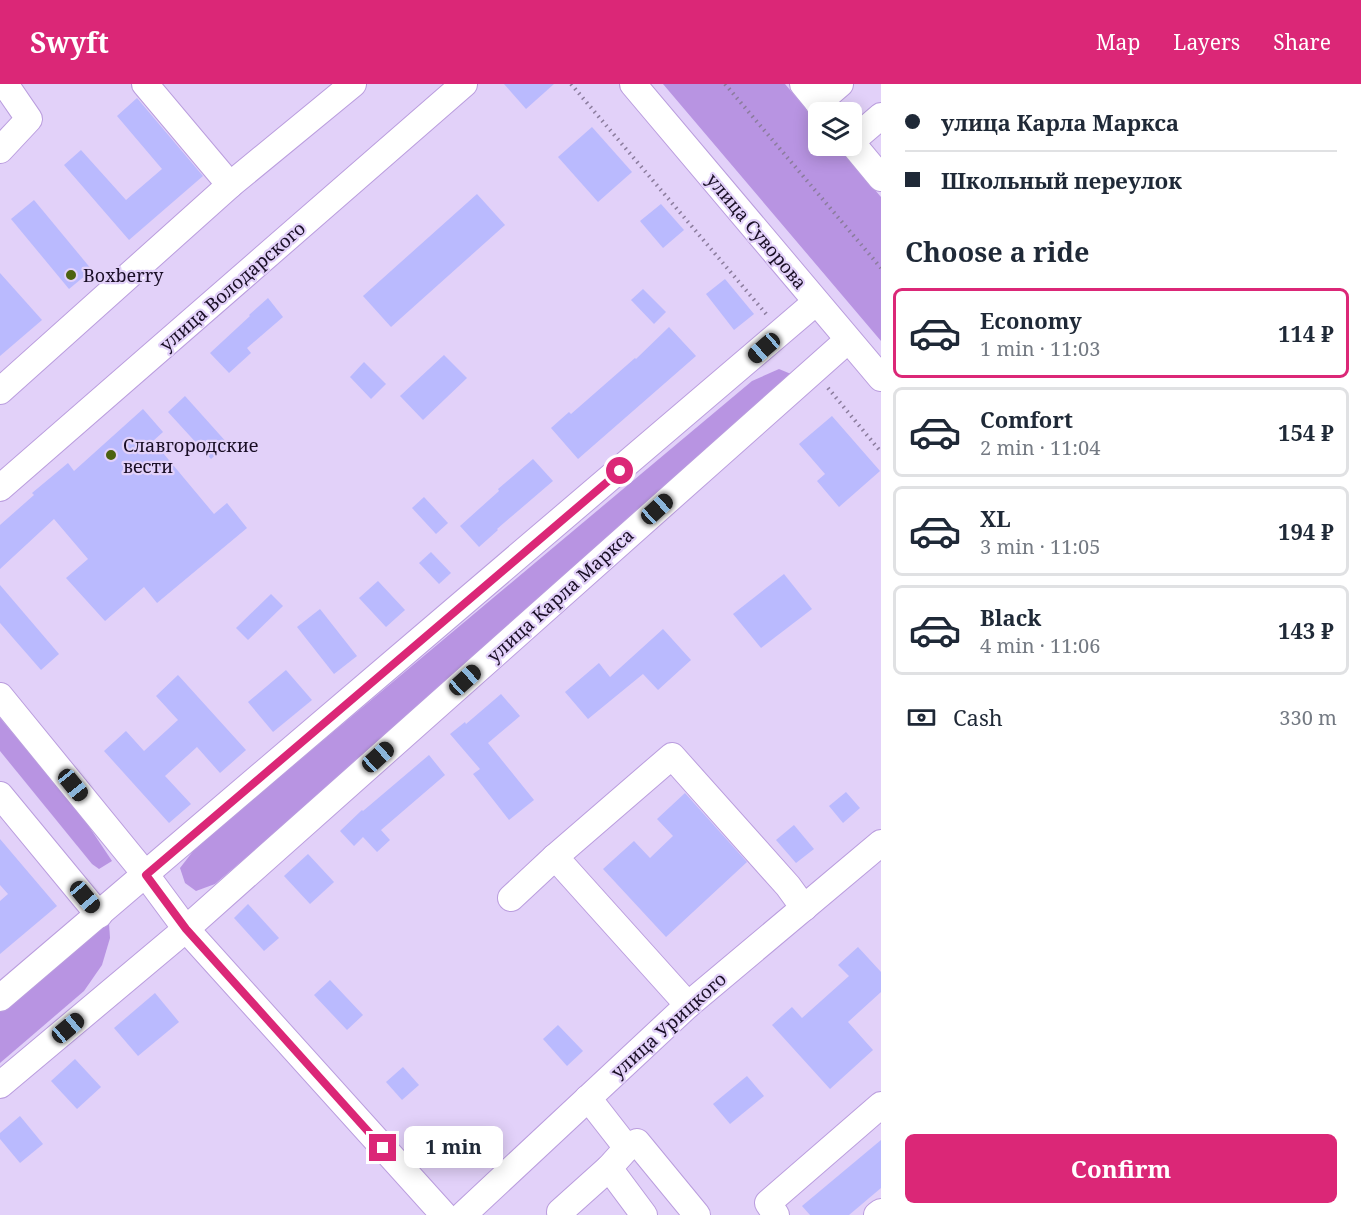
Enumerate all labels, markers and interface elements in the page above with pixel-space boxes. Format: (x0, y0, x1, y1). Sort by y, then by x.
text: Swyft (30, 23, 109, 61)
text: Map (1096, 28, 1140, 56)
text: Layers (1173, 28, 1240, 56)
text: Share (1273, 28, 1331, 56)
map controls (808, 102, 862, 156)
button: layers (808, 102, 862, 156)
text: улица Карла Маркса (941, 107, 1179, 137)
text: Школьный переулок (941, 165, 1182, 195)
street label: улица Суворова (702, 168, 812, 294)
street label: улица Володарского (154, 216, 310, 356)
text: Choose a ride (905, 233, 1090, 270)
place label: Boxberry (83, 263, 164, 287)
marker: Boxberry (64, 268, 78, 282)
text: Economy (980, 305, 1082, 335)
icon: car (908, 306, 962, 360)
text: 114 ₽ (1278, 318, 1334, 348)
car (745, 329, 783, 367)
text: 1 min · 11:03 (980, 335, 1100, 362)
text: Comfort (980, 404, 1073, 434)
icon: car (908, 405, 962, 459)
text: 154 ₽ (1278, 417, 1334, 447)
place label: Славгородские вести (123, 433, 259, 478)
text: 2 min · 11:04 (980, 434, 1100, 461)
marker: Славгородские вести (104, 448, 118, 462)
route start (606, 457, 633, 484)
car (638, 490, 676, 528)
text: XL (980, 503, 1011, 533)
icon: car (908, 504, 962, 558)
text: 194 ₽ (1278, 516, 1334, 546)
street label: улица Карла Маркса (482, 523, 638, 667)
text: 3 min · 11:05 (980, 533, 1100, 560)
text: Black (980, 602, 1041, 632)
icon: car (908, 603, 962, 657)
text: 143 ₽ (1278, 615, 1334, 645)
text: 4 min · 11:06 (980, 632, 1100, 659)
car (446, 661, 484, 699)
icon: cash (905, 701, 938, 734)
text: Cash (953, 702, 1003, 732)
text: 330 m (1279, 704, 1337, 731)
car (359, 738, 397, 776)
car (55, 765, 91, 805)
car (67, 877, 103, 917)
street label: улица Урицкого (605, 967, 731, 1083)
car (48, 1010, 88, 1046)
callout: 1 min (404, 1127, 503, 1169)
text: 1 min (425, 1133, 482, 1160)
route end (369, 1134, 396, 1161)
button: Confirm (905, 1134, 1337, 1203)

